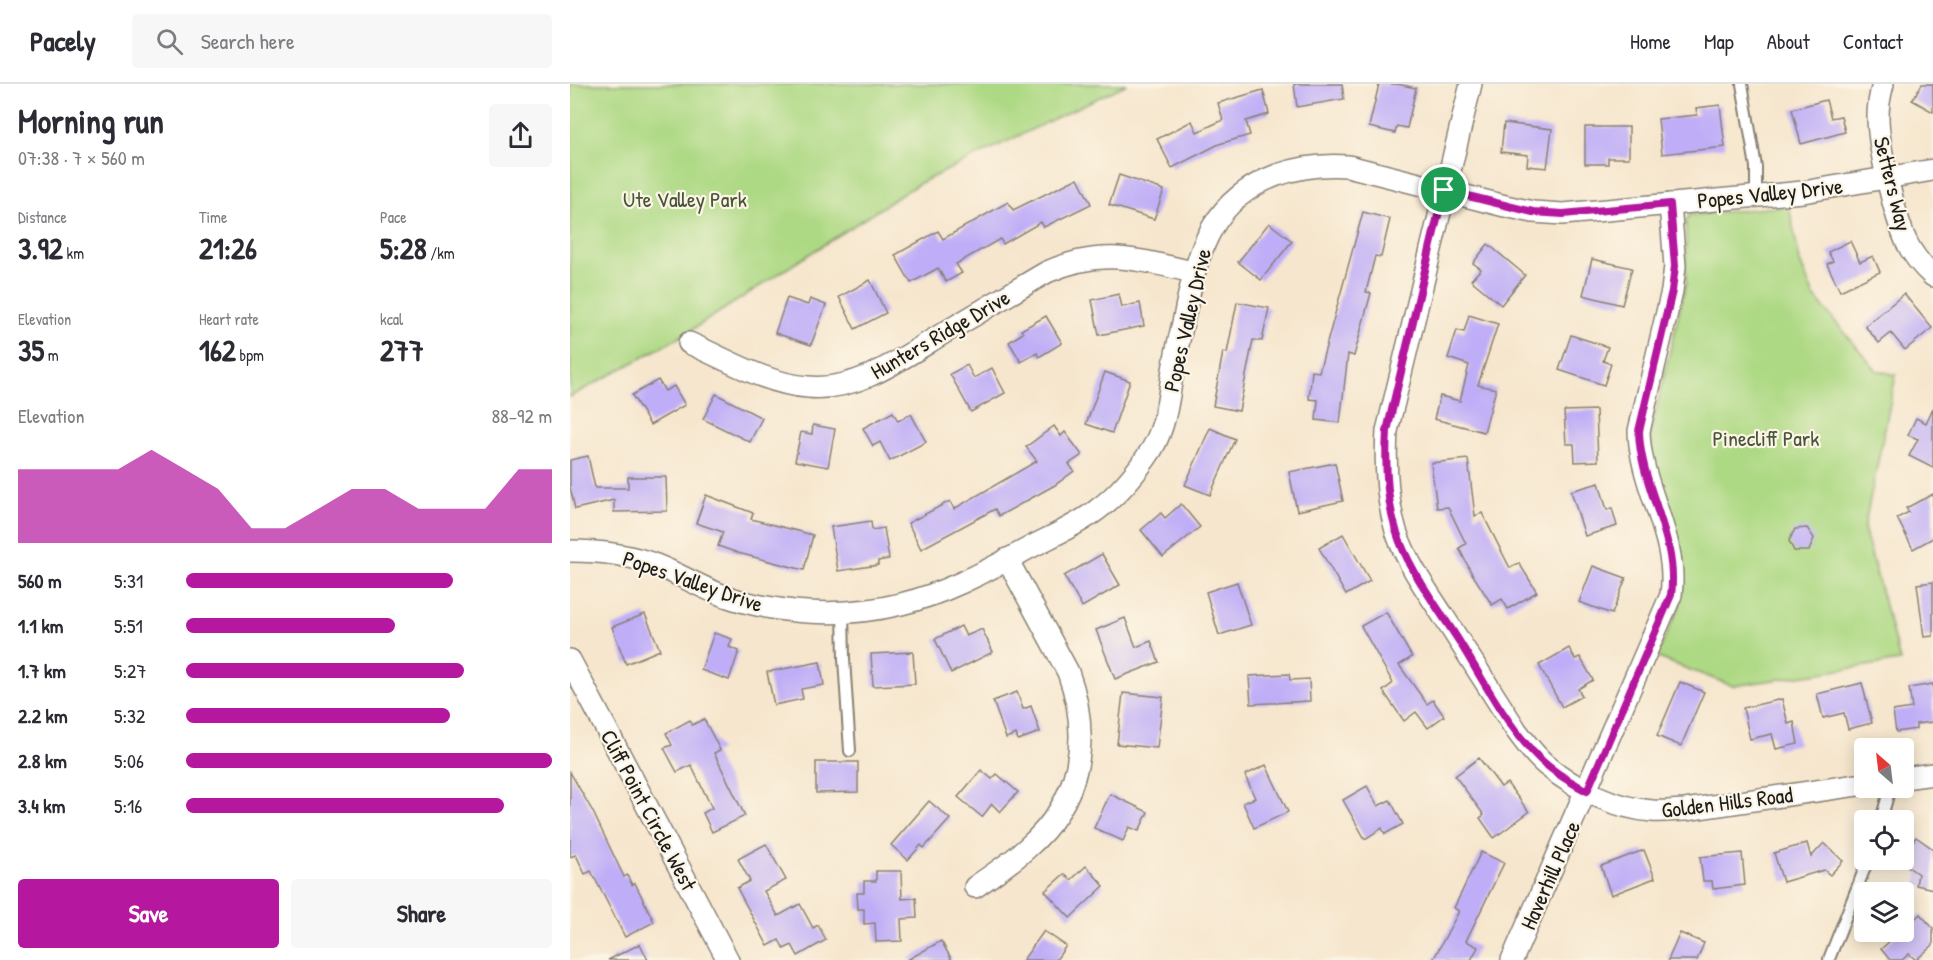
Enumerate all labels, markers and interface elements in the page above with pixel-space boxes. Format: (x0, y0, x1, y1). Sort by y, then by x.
search box (132, 14, 552, 68)
text: Pacely (30, 22, 96, 60)
icon: search (153, 25, 186, 58)
text: Search here (201, 26, 295, 56)
text: Home (1630, 27, 1671, 56)
text: Map (1704, 27, 1734, 56)
text: About (1767, 27, 1810, 56)
text: Contact (1843, 27, 1903, 56)
text: Morning run (18, 99, 164, 143)
button: share (489, 104, 552, 167)
street label: Setters Way (1867, 134, 1919, 234)
text: 07:38 · 7 × 560 m (18, 144, 145, 171)
pin (1418, 164, 1469, 215)
street label: Popes Valley Drive (1696, 170, 1844, 216)
icon: arrive (1427, 173, 1460, 206)
park label: Ute Valley Park (623, 184, 747, 214)
text: Distance (18, 206, 67, 228)
text: Time (199, 206, 227, 228)
text: Pace (380, 206, 407, 228)
text: 3.92 (18, 228, 63, 268)
text: 21:26 (199, 228, 257, 268)
text: 5:28 (380, 228, 427, 268)
text: km (63, 242, 84, 264)
text: /km (427, 242, 455, 264)
street label: Popes Valley Drive (1156, 245, 1218, 395)
street label: Hunters Ridge Drive (865, 282, 1015, 386)
text: Elevation (18, 308, 71, 330)
text: Heart rate (199, 308, 259, 330)
text: kcal (380, 308, 403, 330)
text: 35 (18, 330, 44, 370)
text: 162 (199, 330, 236, 370)
text: 277 (380, 330, 424, 370)
text: m (44, 344, 59, 366)
text: bpm (236, 344, 264, 366)
text: Elevation (18, 402, 84, 429)
text: 88–92 m (491, 402, 552, 429)
park label: Pinecliff Park (1713, 423, 1819, 453)
street label: Popes Valley Drive (619, 543, 767, 619)
text: 560 m (18, 567, 62, 594)
text: 5:31 (114, 567, 143, 594)
text: 1.1 km (18, 612, 63, 639)
text: 5:51 (114, 612, 143, 639)
text: 1.7 km (18, 657, 66, 684)
text: 5:27 (114, 657, 146, 684)
text: 2.2 km (18, 702, 68, 729)
text: 5:32 (114, 702, 145, 729)
street label: Cliff Point Circle West (594, 724, 704, 896)
north arrow (1854, 738, 1914, 798)
map controls (1854, 738, 1914, 942)
text: 2.8 km (18, 747, 67, 774)
text: 5:06 (114, 747, 144, 774)
street label: Golden Hills Road (1660, 779, 1795, 825)
text: 3.4 km (18, 792, 65, 819)
text: 5:16 (114, 792, 142, 819)
button: locate (1854, 810, 1914, 870)
street label: Haverhill Place (1513, 816, 1587, 934)
button: Save (18, 879, 279, 948)
button: Share (291, 879, 552, 948)
button: layers (1854, 882, 1914, 942)

